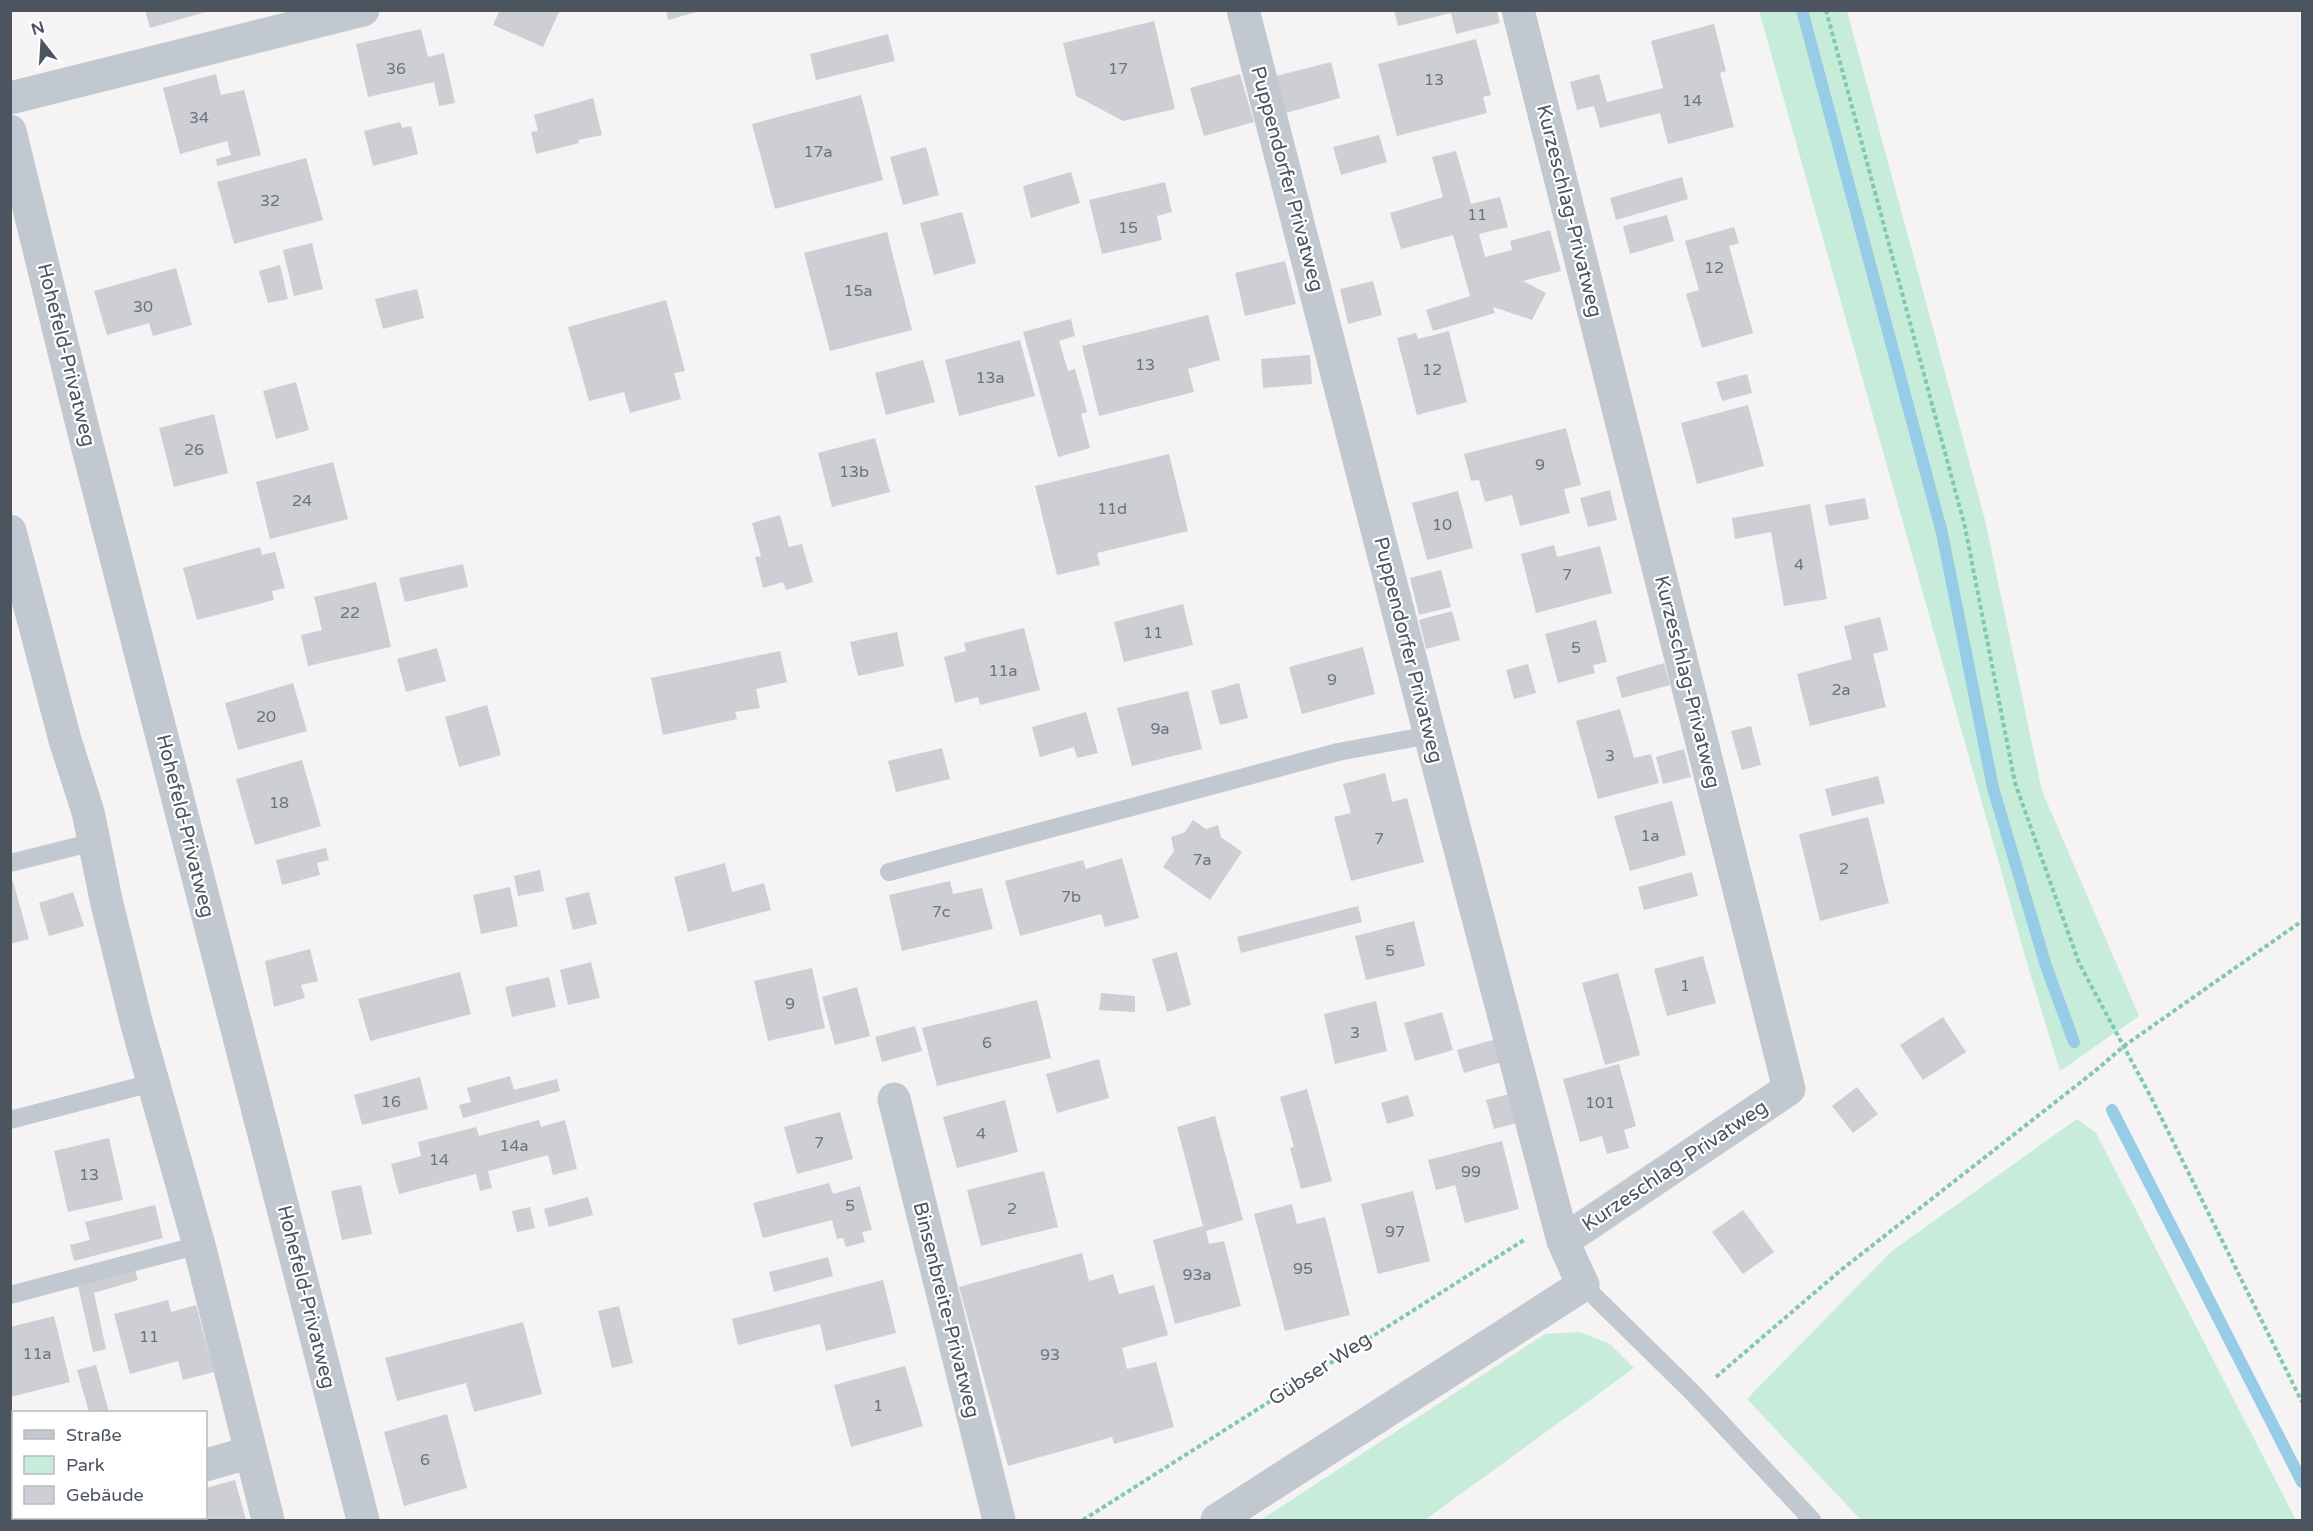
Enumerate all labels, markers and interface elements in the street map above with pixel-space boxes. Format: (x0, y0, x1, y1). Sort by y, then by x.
north arrow (12, 12, 72, 72)
text: N (29, 17, 47, 40)
house number: 36 (386, 59, 406, 79)
house number: 17 (1108, 59, 1128, 79)
street label: Puppendorfer Privatweg (1245, 64, 1329, 294)
house number: 13 (1424, 70, 1444, 90)
house number: 14 (1682, 91, 1702, 111)
street label: Kurzeschlag-Privatweg (1531, 102, 1607, 320)
house number: 34 (189, 108, 209, 128)
house number: 17a (803, 142, 833, 162)
house number: 32 (260, 191, 280, 211)
house number: 11 (1467, 205, 1487, 225)
house number: 15 (1118, 218, 1138, 238)
house number: 12 (1704, 258, 1724, 278)
street label: Hohefeld-Privatweg (32, 261, 100, 449)
house number: 15a (843, 281, 873, 301)
house number: 30 (133, 297, 153, 317)
house number: 13 (1135, 355, 1155, 375)
house number: 12 (1422, 360, 1442, 380)
house number: 13a (975, 368, 1005, 388)
house number: 26 (184, 440, 204, 460)
house number: 9 (1535, 455, 1545, 475)
house number: 13b (839, 462, 869, 482)
house number: 24 (292, 491, 312, 511)
house number: 11d (1097, 499, 1127, 519)
house number: 10 (1432, 515, 1452, 535)
street label: Puppendorfer Privatweg (1368, 534, 1448, 766)
house number: 4 (1794, 555, 1804, 575)
house number: 7 (1562, 565, 1572, 585)
street label: Kurzeschlag-Privatweg (1649, 573, 1725, 791)
house number: 22 (340, 603, 360, 623)
house number: 11 (1143, 623, 1163, 643)
house number: 5 (1571, 638, 1581, 658)
house number: 11a (988, 661, 1018, 681)
house number: 9 (1327, 670, 1337, 690)
house number: 2a (1831, 680, 1851, 700)
house number: 20 (256, 707, 276, 727)
house number: 9a (1150, 719, 1170, 739)
street label: Hohefeld-Privatweg (151, 732, 219, 920)
house number: 3 (1605, 746, 1615, 766)
house number: 18 (269, 793, 289, 813)
house number: 1a (1640, 826, 1660, 846)
house number: 7 (1374, 829, 1384, 849)
house number: 7a (1192, 850, 1212, 870)
house number: 2 (1839, 859, 1849, 879)
house number: 7b (1061, 887, 1081, 907)
house number: 7c (932, 902, 950, 922)
house number: 5 (1385, 941, 1395, 961)
house number: 1 (1680, 976, 1690, 996)
house number: 9 (785, 994, 795, 1014)
house number: 3 (1350, 1023, 1360, 1043)
house number: 6 (982, 1033, 992, 1053)
house number: 16 (381, 1092, 401, 1112)
house number: 101 (1585, 1093, 1615, 1113)
street label: Kurzeschlag-Privatweg (1578, 1095, 1772, 1237)
house number: 4 (976, 1124, 986, 1144)
house number: 7 (814, 1133, 824, 1153)
house number: 14a (499, 1136, 529, 1156)
house number: 14 (429, 1150, 449, 1170)
house number: 99 (1461, 1162, 1481, 1182)
house number: 13 (79, 1165, 99, 1185)
house number: 5 (845, 1196, 855, 1216)
street label: Binsenbreite-Privatweg (908, 1199, 984, 1421)
house number: 2 (1007, 1199, 1017, 1219)
street label: Hohefeld-Privatweg (272, 1203, 340, 1391)
house number: 97 (1385, 1222, 1405, 1242)
house number: 95 (1293, 1259, 1313, 1279)
house number: 93a (1182, 1265, 1212, 1285)
house number: 11 (139, 1327, 159, 1347)
street label: Gübser Weg (1264, 1327, 1376, 1411)
house number: 11a (22, 1344, 52, 1364)
house number: 93 (1040, 1345, 1060, 1365)
house number: 1 (873, 1396, 883, 1416)
legend (12, 1411, 207, 1519)
text: Straße (66, 1424, 122, 1446)
house number: 6 (420, 1450, 430, 1470)
text: Park (66, 1454, 105, 1476)
text: Gebäude (66, 1484, 144, 1506)

